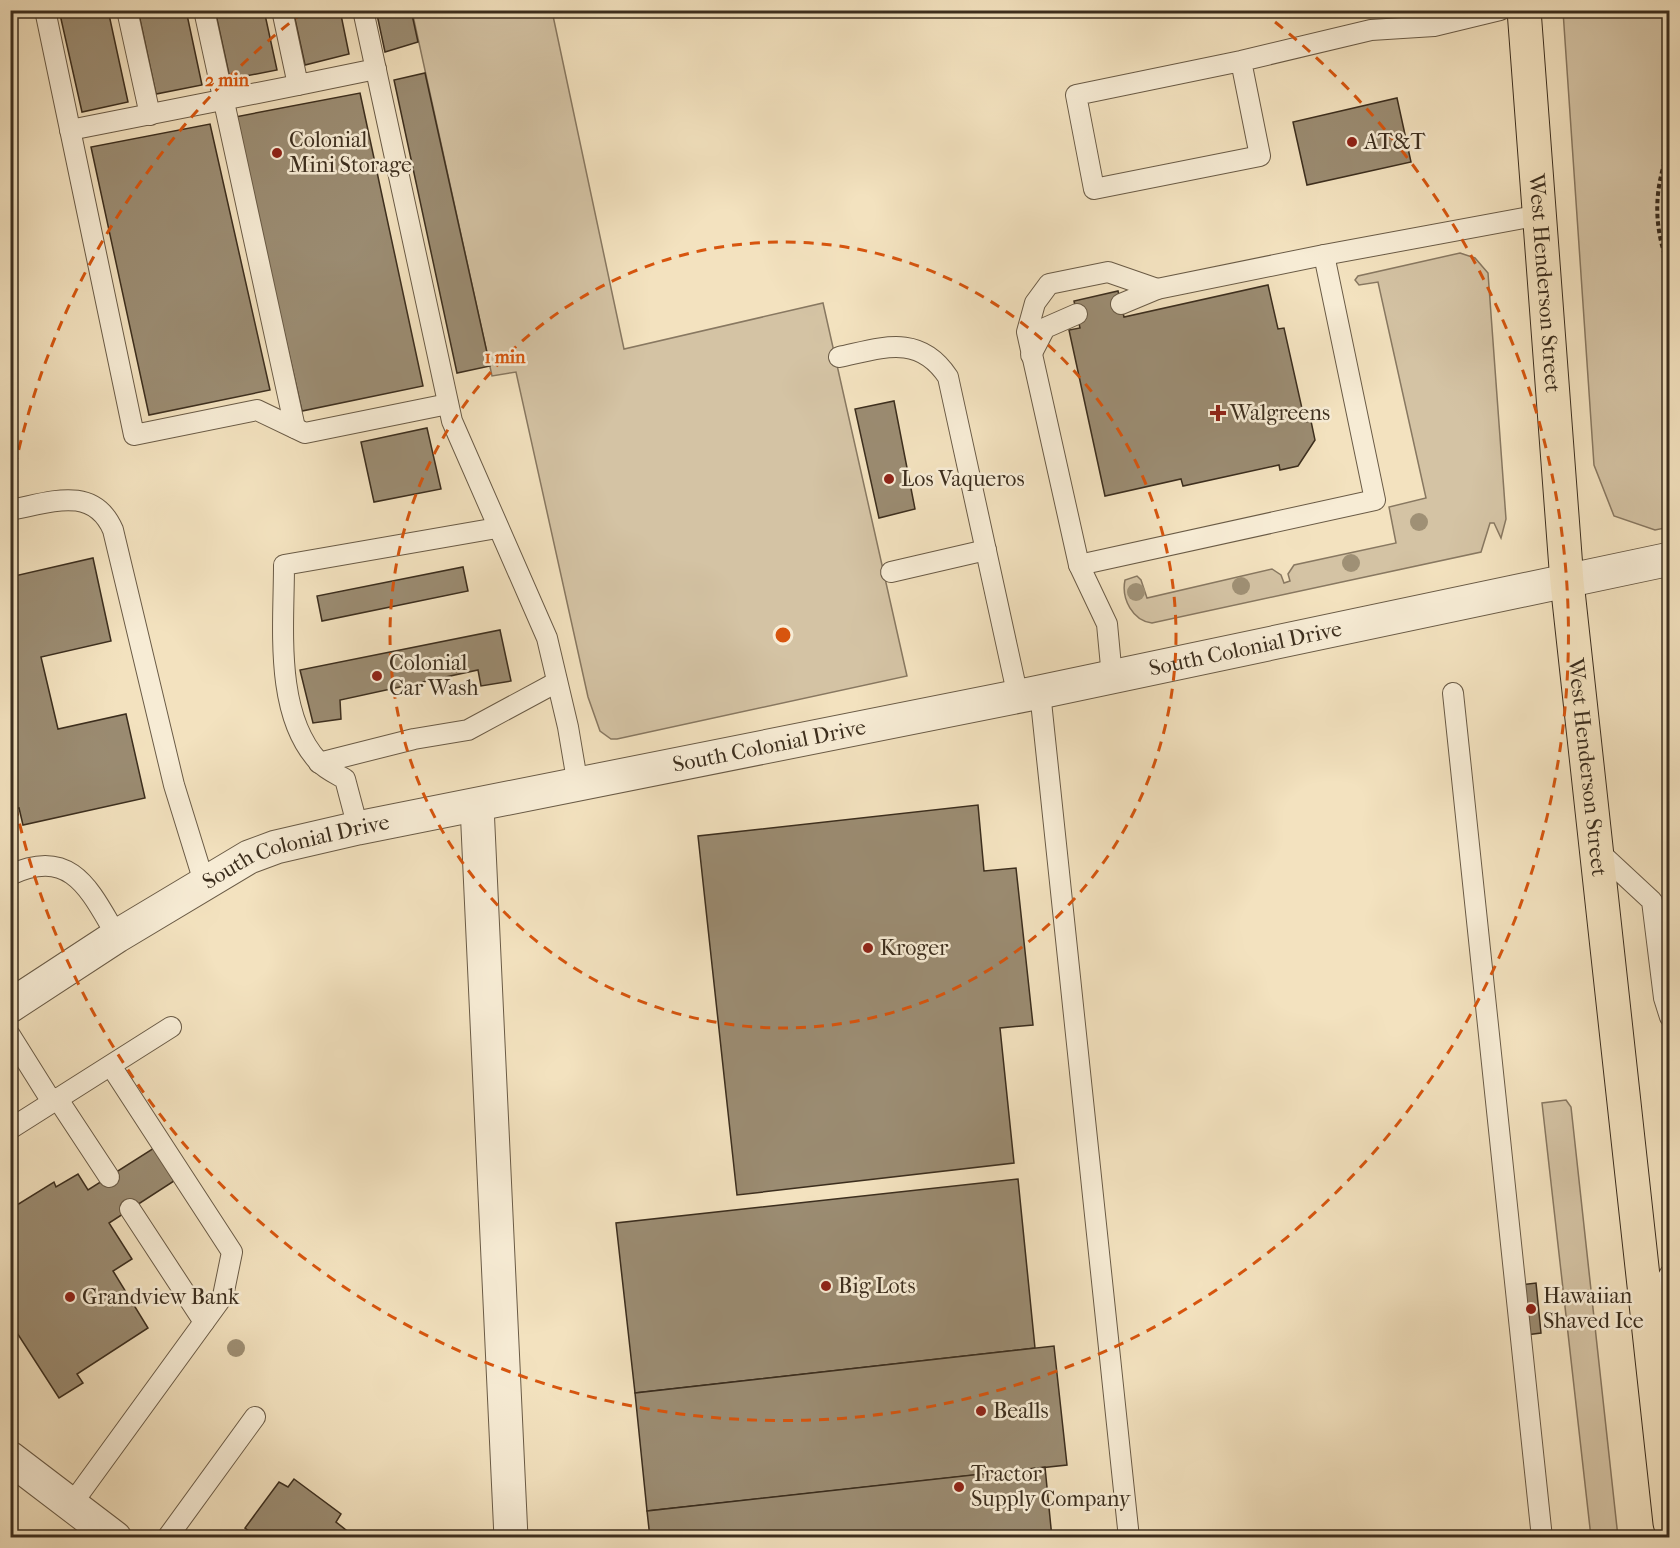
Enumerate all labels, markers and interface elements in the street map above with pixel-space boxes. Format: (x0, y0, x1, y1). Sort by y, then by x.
text: 2 min (205, 70, 249, 91)
place label: Colonial Mini Storage (289, 127, 412, 178)
place label: AT&T (1363, 129, 1427, 155)
marker: AT&T (1345, 135, 1359, 149)
marker: Colonial Mini Storage (270, 146, 284, 160)
street label: West Henderson Street (1523, 172, 1566, 394)
text: 1 min (484, 347, 526, 368)
place label: Walgreens (1229, 400, 1330, 426)
marker: Walgreens (1211, 406, 1225, 420)
place label: Los Vaqueros (901, 466, 1025, 492)
marker: Los Vaqueros (882, 472, 896, 486)
street label: South Colonial Drive (1147, 616, 1344, 682)
centre of rings (773, 625, 793, 645)
place label: Colonial Car Wash (389, 650, 479, 701)
street label: West Henderson Street (1562, 656, 1612, 878)
marker: Colonial Car Wash (370, 669, 384, 683)
street label: South Colonial Drive (670, 714, 868, 778)
street label: South Colonial Drive (198, 809, 392, 895)
place label: Kroger (880, 935, 949, 961)
marker: Kroger (861, 941, 875, 955)
place label: Big Lots (838, 1273, 916, 1299)
marker: Big Lots (819, 1279, 833, 1293)
place label: Hawaiian Shaved Ice (1543, 1283, 1644, 1334)
place label: Grandview Bank (82, 1284, 240, 1310)
marker: Grandview Bank (63, 1290, 77, 1304)
marker: Hawaiian Shaved Ice (1524, 1302, 1538, 1316)
place label: Bealls (993, 1398, 1049, 1424)
marker: Bealls (974, 1404, 988, 1418)
place label: Tractor Supply Company (971, 1461, 1132, 1512)
marker: Tractor Supply Company (952, 1480, 966, 1494)

